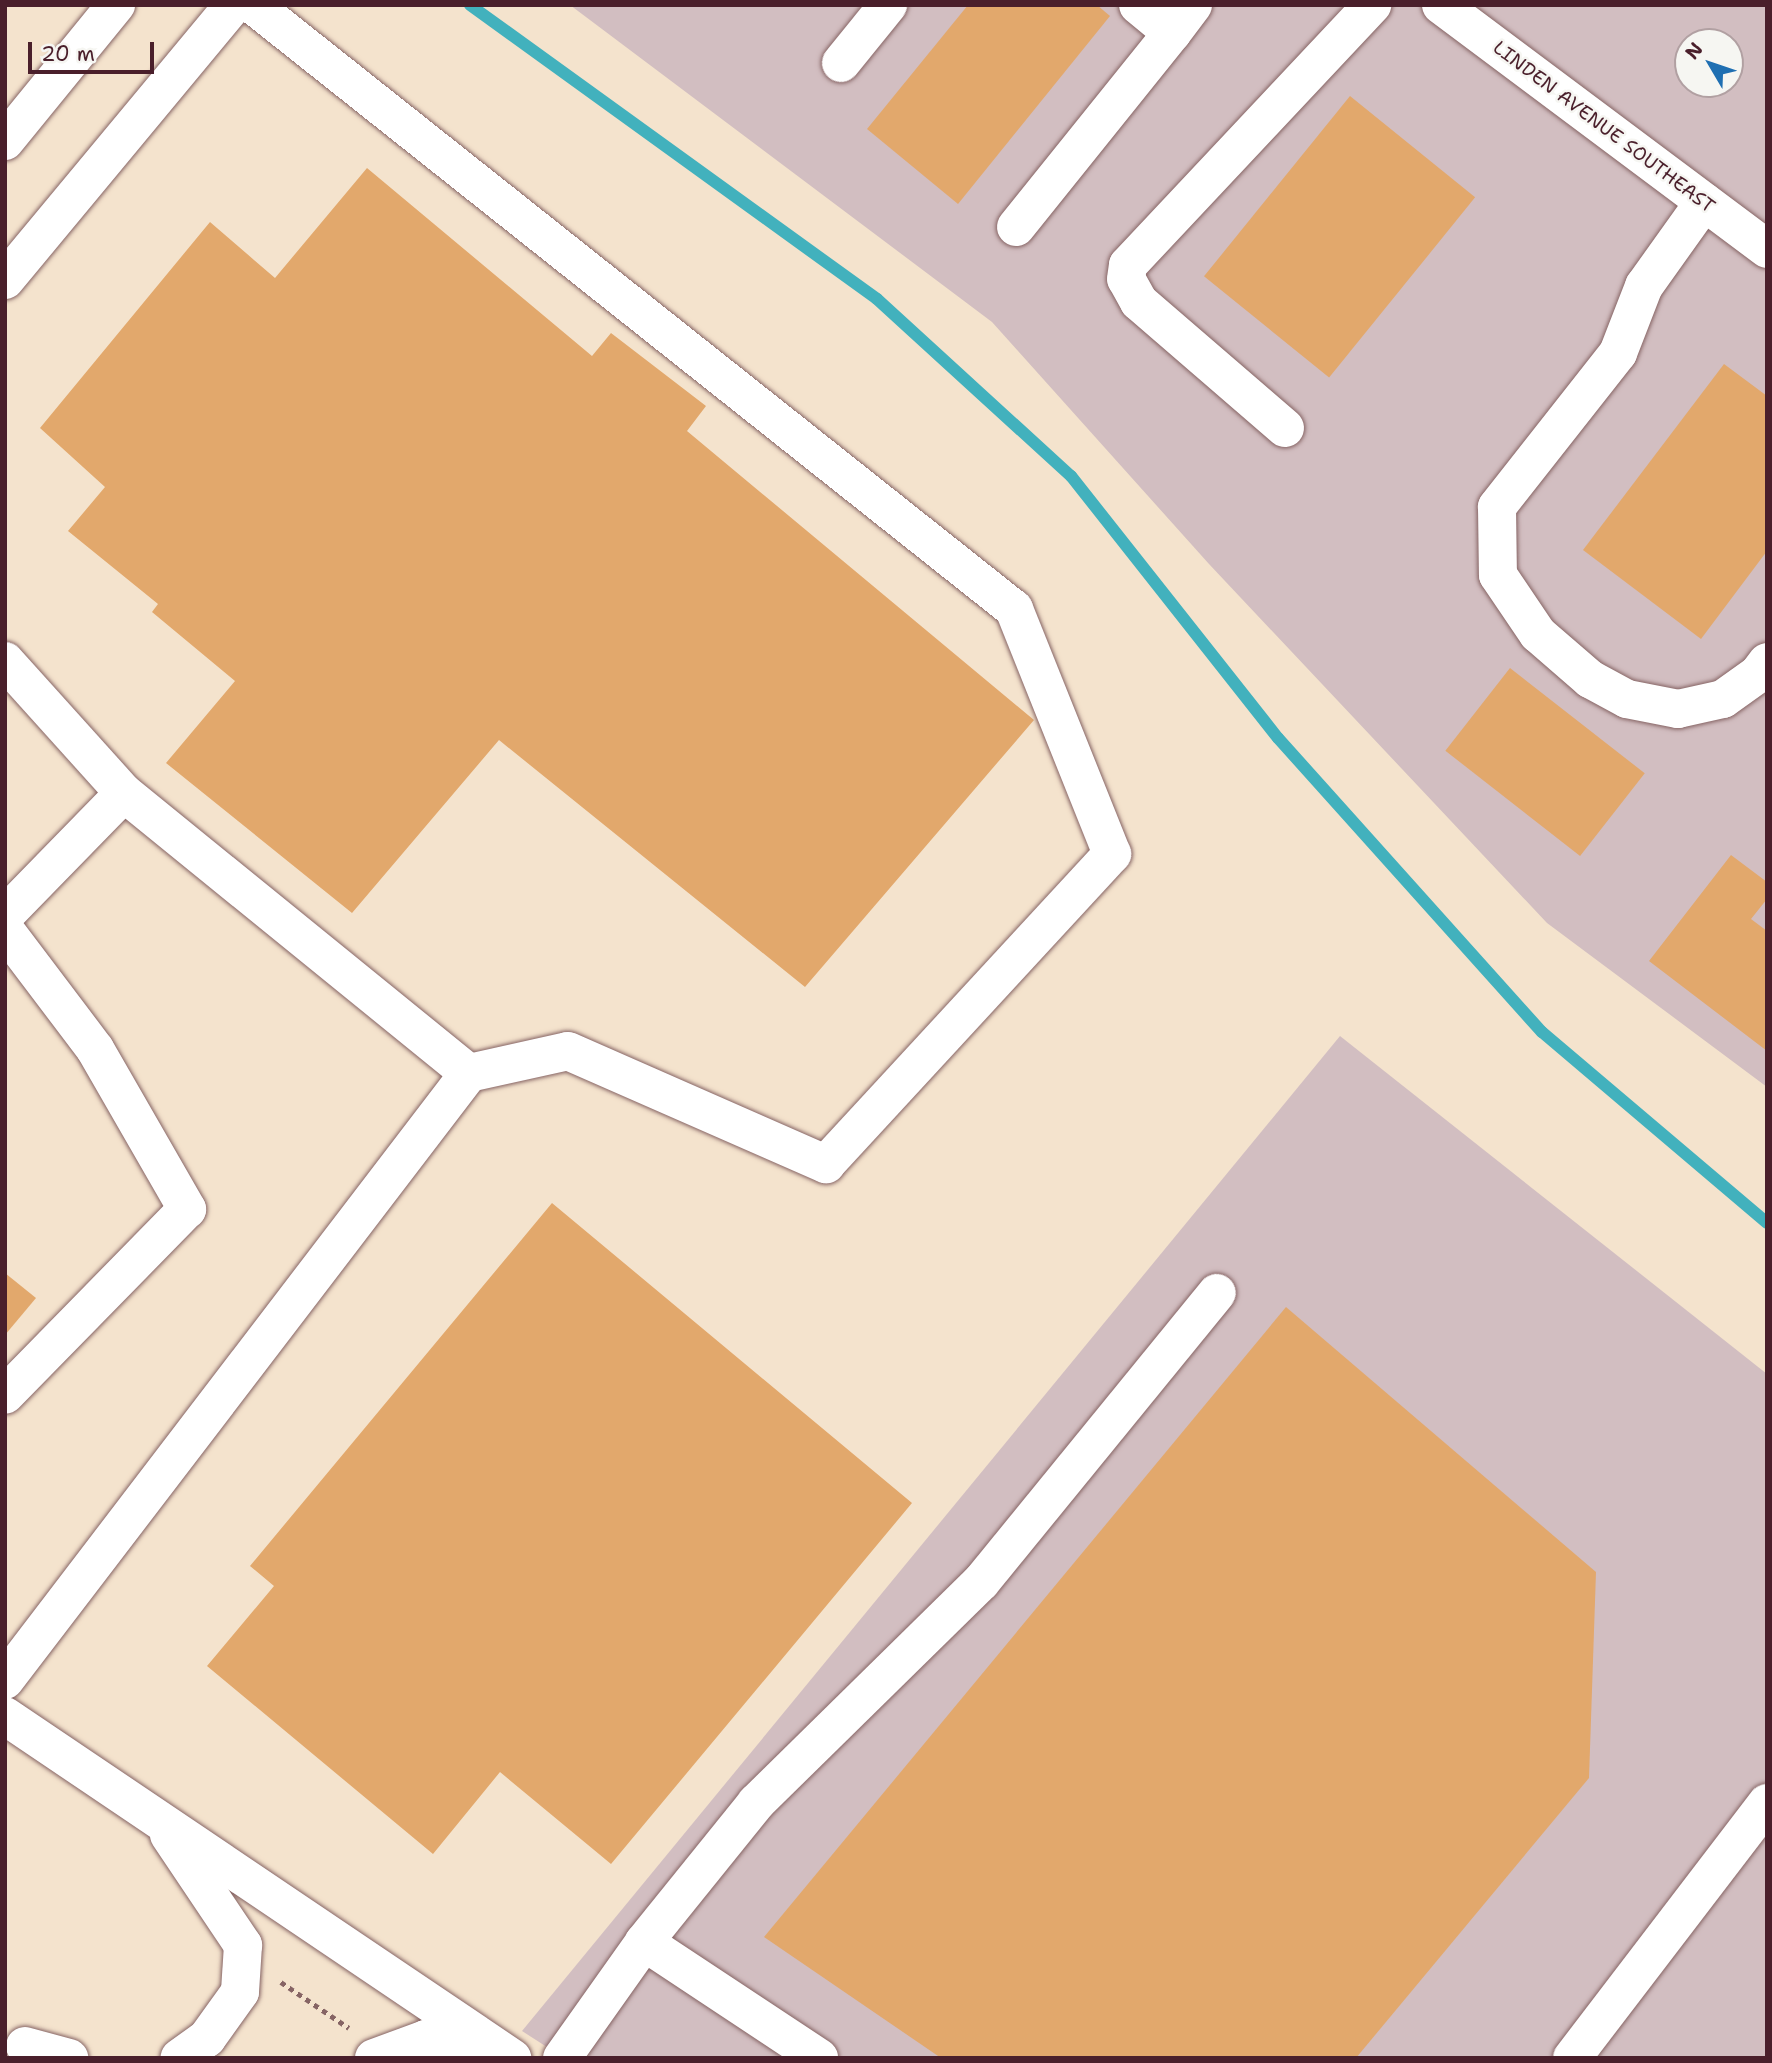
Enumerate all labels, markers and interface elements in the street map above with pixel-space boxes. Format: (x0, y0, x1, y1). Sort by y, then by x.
scale bar (32, 28, 158, 72)
north arrow (1674, 28, 1744, 98)
street label: LINDEN AVENUE SOUTHEAST (1489, 36, 1719, 218)
text: 20 m (41, 40, 95, 68)

